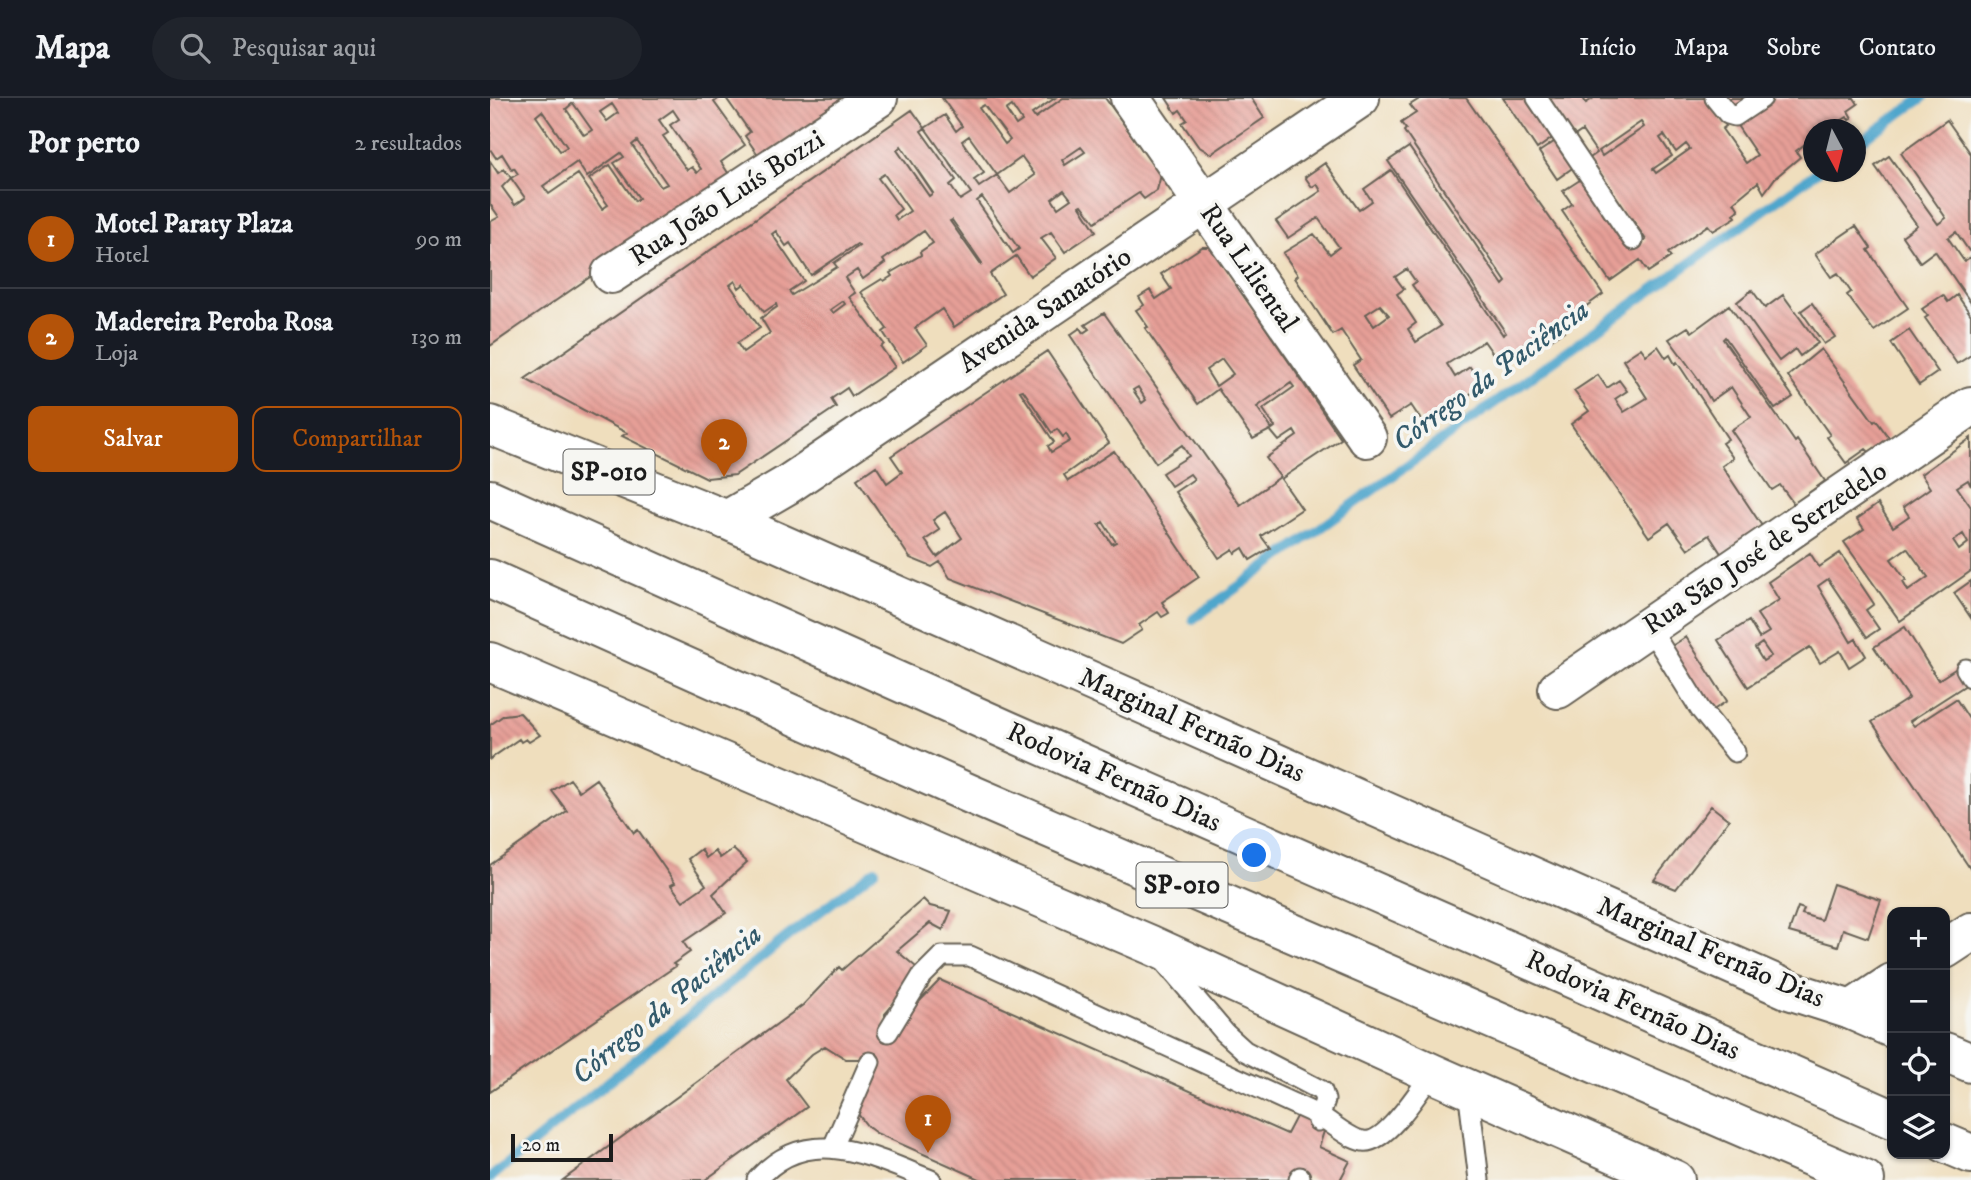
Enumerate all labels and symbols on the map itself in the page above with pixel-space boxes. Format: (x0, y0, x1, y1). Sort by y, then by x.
north arrow (1803, 119, 1866, 182)
street label: Rua João Luís Bozzi (623, 122, 831, 274)
street label: Rua Liliental (1192, 197, 1306, 339)
street label: Avenida Sanatório (952, 239, 1138, 381)
water label: Córrego da Paciência (1385, 292, 1597, 460)
pin: 2 (701, 419, 747, 477)
road number: SP-010 (564, 450, 654, 494)
street label: Rua São José de Serzedelo (1636, 453, 1894, 643)
street label: Marginal Fernão Dias (1074, 659, 1310, 791)
street label: Rodovia Fernão Dias (1001, 714, 1227, 840)
your location (1237, 838, 1271, 872)
road number: SP-010 (1136, 862, 1228, 908)
street label: Marginal Fernão Dias (1592, 888, 1830, 1016)
water label: Córrego da Paciência (564, 917, 770, 1093)
street label: Rodovia Fernão Dias (1520, 942, 1746, 1068)
pin: 1 (905, 1095, 951, 1153)
scale bar (511, 1131, 612, 1163)

